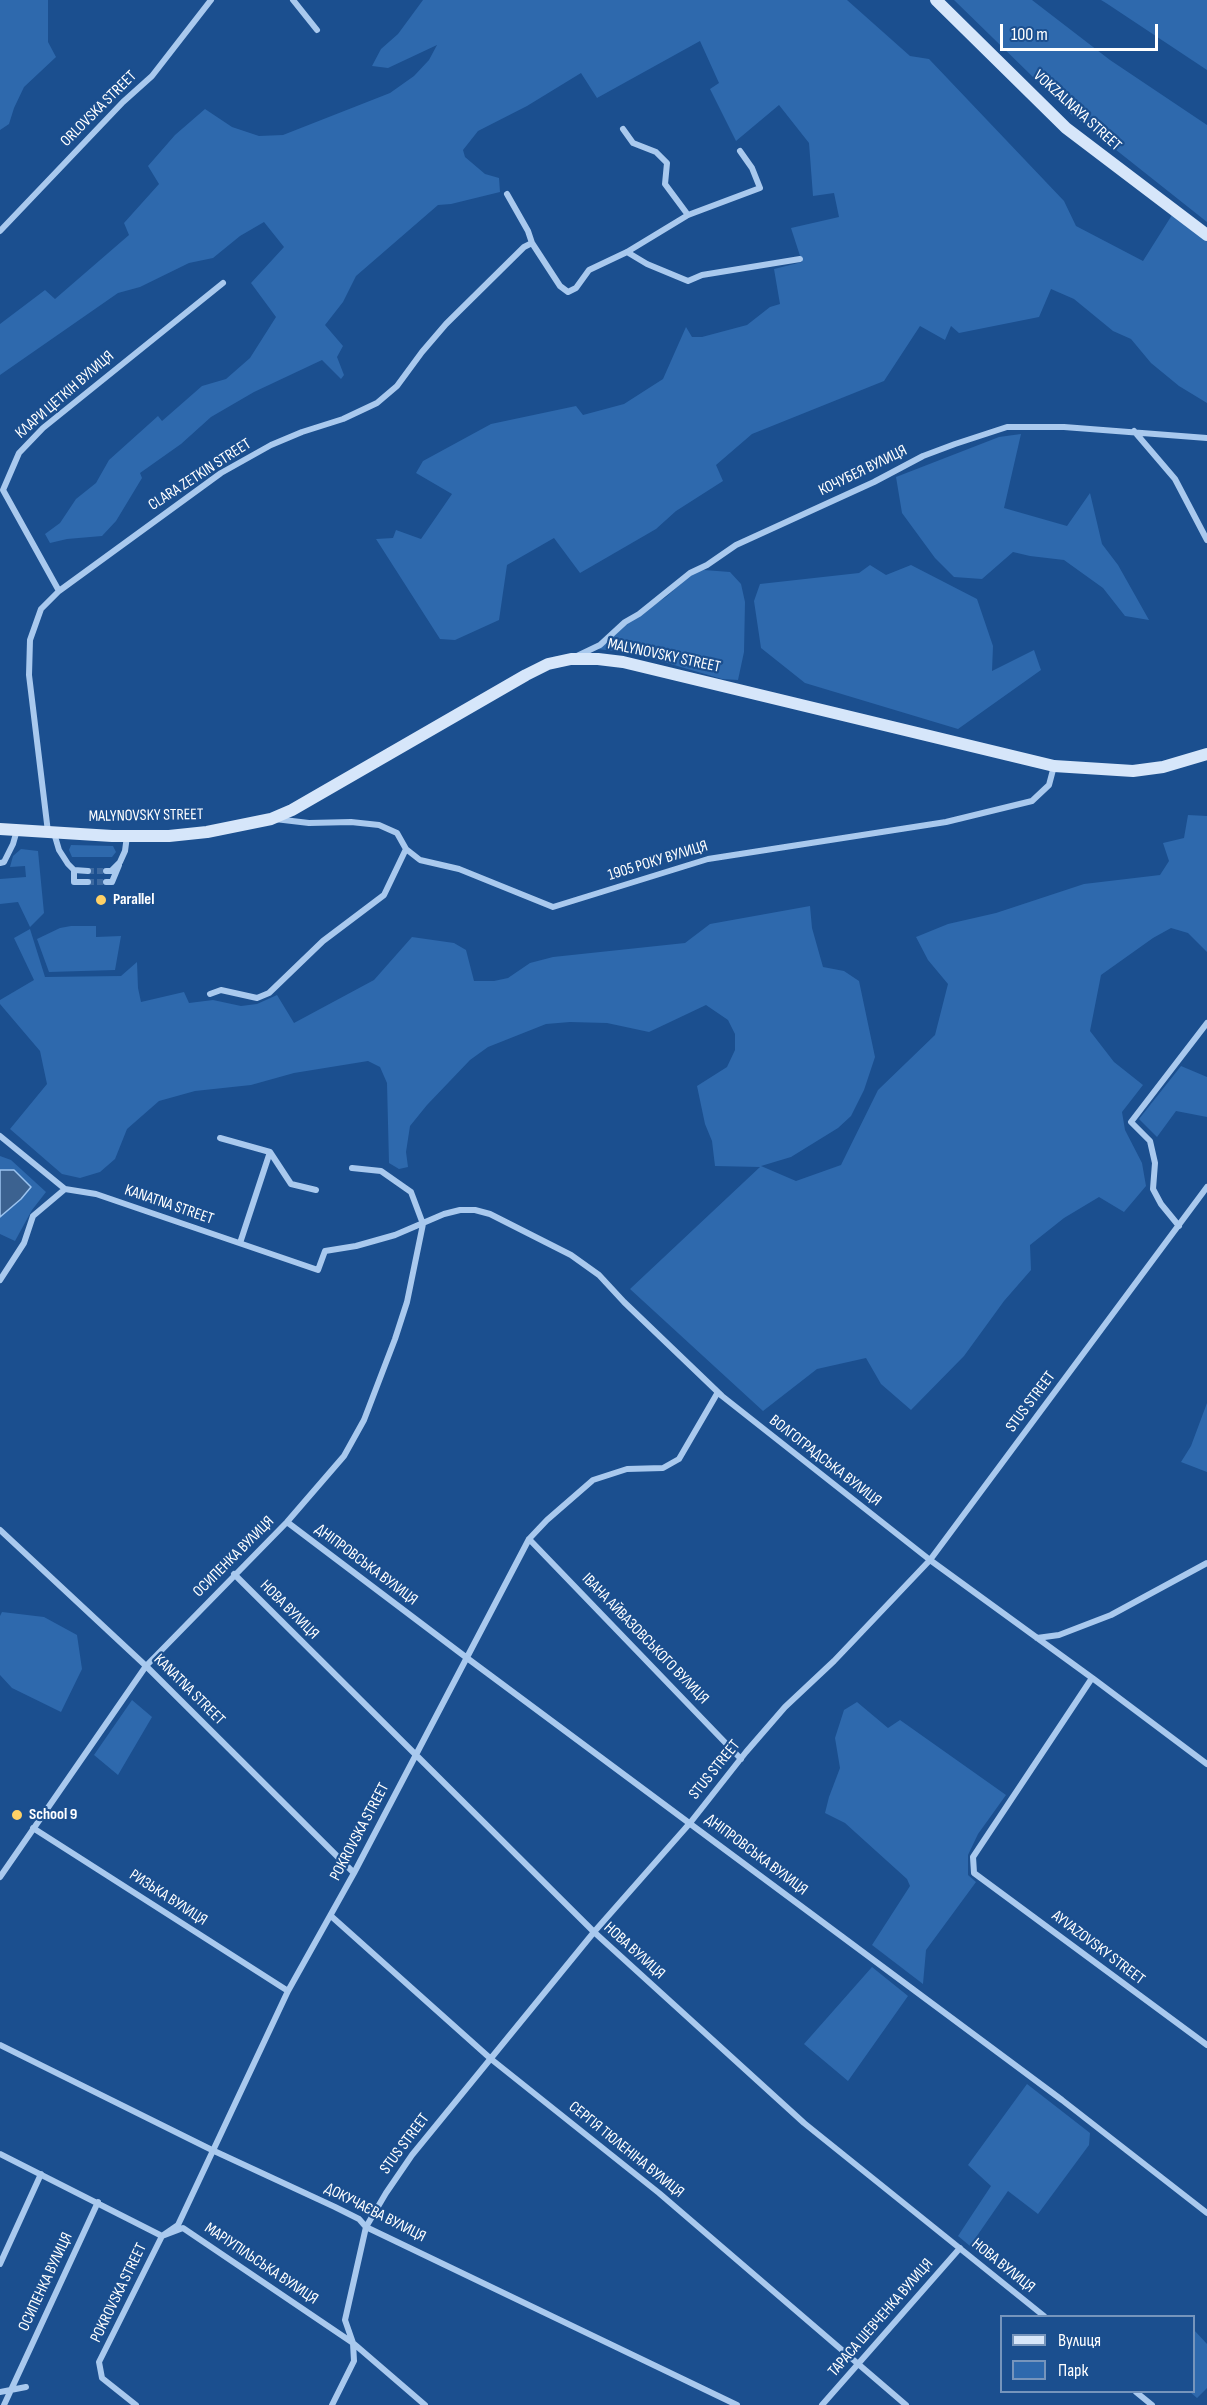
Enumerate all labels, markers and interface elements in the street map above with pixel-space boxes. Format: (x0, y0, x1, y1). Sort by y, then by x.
scale bar (1003, 12, 1160, 50)
text: 100 m (1011, 24, 1048, 45)
street label: VOKZALNAYA STREET (1029, 66, 1125, 156)
street label: ORLOVSKA STREET (57, 67, 141, 151)
street label: КЛАРИ ЦЕТКІН ВУЛИЦЯ (12, 347, 118, 443)
street label: CLARA ZETKIN STREET (145, 435, 255, 515)
street label: КОЧУБЕЯ ВУЛИЦЯ (816, 441, 910, 501)
street label: MALYNOVSKY STREET (606, 635, 722, 677)
street label: MALYNOVSKY STREET (88, 805, 204, 827)
street label: 1905 РОКУ ВУЛИЦЯ (606, 837, 710, 885)
place label: Parallel (113, 890, 154, 910)
marker: Parallel (94, 893, 108, 907)
street label: KANATNA STREET (122, 1181, 216, 1229)
street label: STUS STREET (1002, 1368, 1060, 1436)
street label: ВОЛГОГРАДСЬКА ВУЛИЦЯ (765, 1411, 885, 1511)
street label: ОСИПЕНКА ВУЛИЦЯ (190, 1513, 278, 1601)
street label: ДНІПРОВСЬКА ВУЛИЦЯ (311, 1520, 421, 1610)
street label: ІВАНА АЙВАЗОВСЬКОГО ВУЛИЦЯ (578, 1570, 712, 1708)
street label: НОВА ВУЛИЦЯ (255, 1576, 323, 1644)
street label: KANATNA STREET (149, 1650, 229, 1730)
street label: STUS STREET (685, 1736, 745, 1804)
street label: POKROVSKA STREET (326, 1780, 394, 1884)
place label: School 9 (29, 1805, 77, 1825)
marker: School 9 (10, 1808, 24, 1822)
street label: ДНІПРОВСЬКА ВУЛИЦЯ (701, 1810, 811, 1900)
street label: РИЗЬКА ВУЛИЦЯ (125, 1866, 211, 1930)
street label: AYVAZOVSKY STREET (1048, 1907, 1148, 1989)
street label: НОВА ВУЛИЦЯ (599, 1919, 669, 1983)
street label: СЕРГІЯ ТЮЛЕНІНА ВУЛИЦЯ (565, 2098, 687, 2202)
street label: STUS STREET (376, 2110, 434, 2178)
street label: ДОКУЧАЄВА ВУЛИЦЯ (321, 2179, 429, 2247)
street label: МАРІУПІЛЬСЬКА ВУЛИЦЯ (201, 2219, 321, 2309)
street label: ОСИПЕНКА ВУЛИЦЯ (15, 2230, 77, 2334)
street label: НОВА ВУЛИЦЯ (968, 2235, 1038, 2297)
street label: POKROVSKA STREET (87, 2240, 151, 2346)
street label: ТАРАСА ШЕВЧЕНКА ВУЛИЦЯ (825, 2255, 937, 2381)
legend (1000, 2315, 1195, 2393)
text: Вулиця (1058, 2330, 1101, 2351)
text: Парк (1058, 2360, 1088, 2381)

